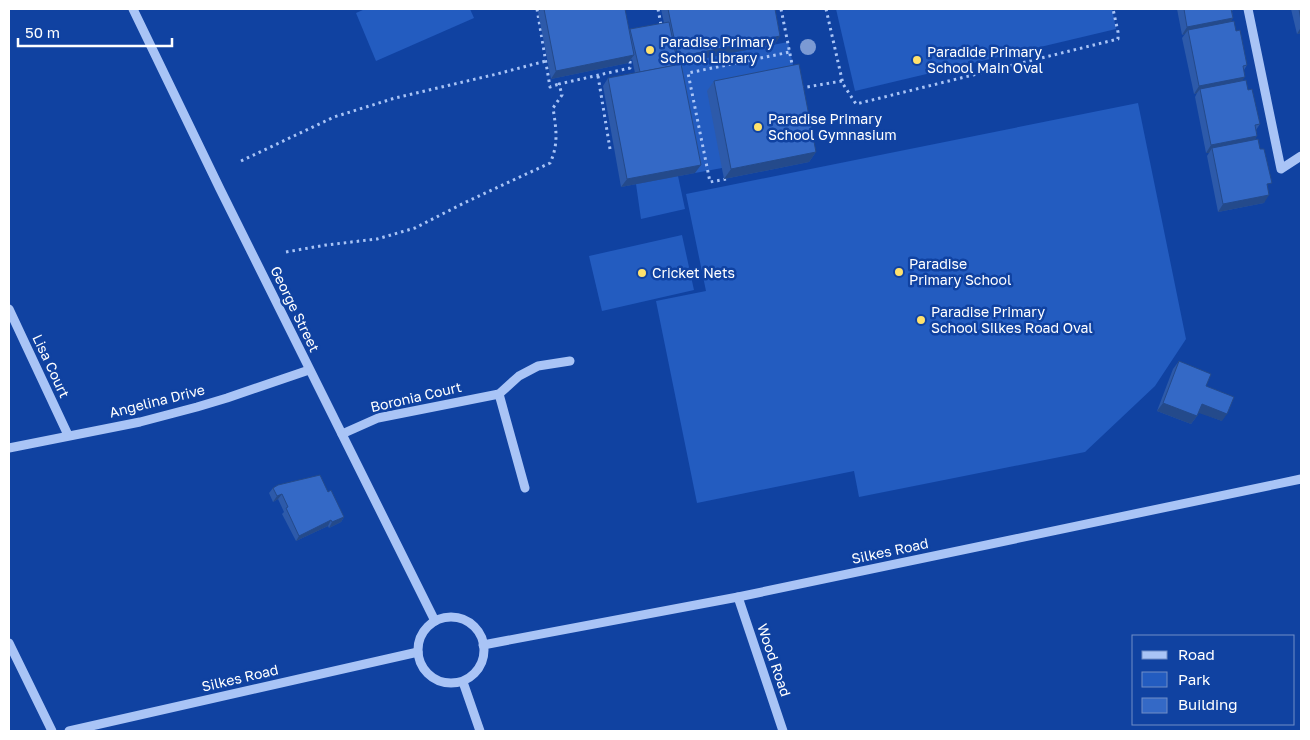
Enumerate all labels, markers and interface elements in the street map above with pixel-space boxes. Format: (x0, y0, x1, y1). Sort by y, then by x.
scale bar (18, 15, 171, 47)
text: 50 m (25, 23, 60, 41)
place label: Paradise Primary School Library (660, 33, 774, 66)
place label: Paradide Primary School Main Oval (927, 43, 1043, 76)
marker: Paradise Primary School Library (644, 44, 656, 56)
marker: Paradide Primary School Main Oval (911, 54, 923, 66)
place label: Paradise Primary School Gymnasium (768, 110, 897, 143)
marker: Paradise Primary School Gymnasium (752, 121, 764, 133)
place label: Paradise Primary School (909, 255, 1011, 288)
street label: George Street (267, 263, 324, 354)
place label: Cricket Nets (652, 264, 735, 281)
marker: Paradise Primary School (893, 266, 905, 278)
marker: Cricket Nets (636, 267, 648, 279)
place label: Paradise Primary School Silkes Road Oval (931, 303, 1093, 336)
marker: Paradise Primary School Silkes Road Oval (915, 314, 927, 326)
street label: Lisa Court (29, 331, 74, 400)
street label: Boronia Court (369, 378, 463, 415)
street label: Angelina Drive (107, 380, 206, 421)
street label: Silkes Road (850, 534, 930, 567)
street label: Wood Road (754, 621, 795, 699)
legend (1132, 635, 1295, 725)
text: Road (1178, 645, 1215, 663)
street label: Silkes Road (200, 660, 280, 695)
text: Park (1178, 670, 1211, 688)
text: Building (1178, 695, 1238, 713)

